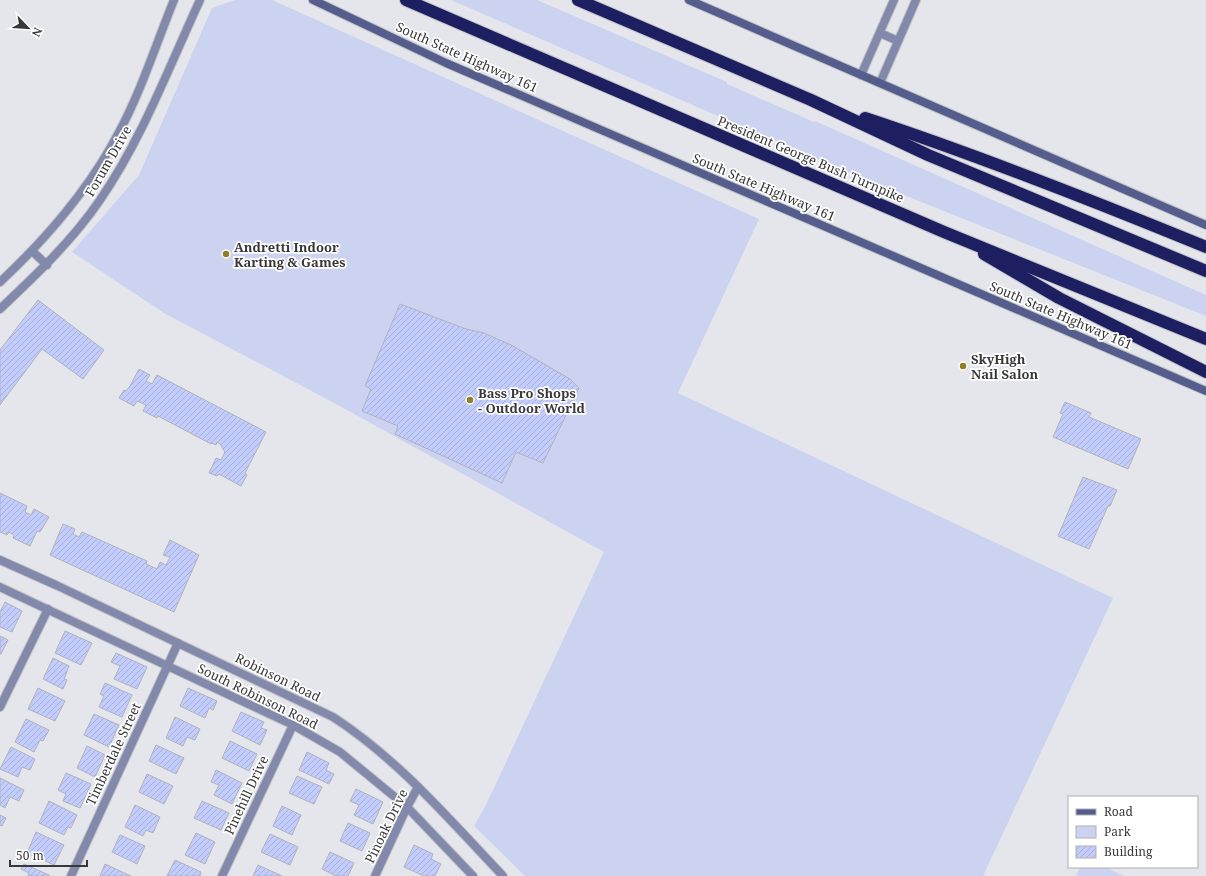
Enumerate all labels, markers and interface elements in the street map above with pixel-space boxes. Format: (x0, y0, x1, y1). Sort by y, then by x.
north arrow (8, 8, 48, 48)
street label: South State Highway 161 (393, 18, 541, 96)
text: N (29, 25, 46, 40)
street label: President George Bush Turnpike (715, 111, 907, 207)
street label: Forum Drive (80, 122, 136, 200)
street label: South State Highway 161 (690, 149, 838, 225)
place label: Andretti Indoor Karting & Games (234, 238, 345, 271)
marker: Andretti Indoor Karting & Games (221, 249, 231, 259)
street label: South State Highway 161 (987, 277, 1135, 353)
place label: SkyHigh Nail Salon (971, 350, 1038, 383)
marker: SkyHigh Nail Salon (958, 361, 968, 371)
place label: Bass Pro Shops - Outdoor World (478, 384, 586, 417)
marker: Bass Pro Shops - Outdoor World (465, 395, 475, 405)
street label: Robinson Road (232, 649, 324, 705)
street label: South Robinson Road (195, 659, 321, 733)
street label: Timberdale Street (81, 699, 145, 808)
street label: Pinehill Drive (220, 752, 272, 838)
street label: Pinoak Drive (360, 786, 412, 866)
legend (1068, 796, 1198, 868)
text: Road (1104, 803, 1134, 820)
text: Park (1104, 823, 1132, 840)
scale bar (10, 842, 87, 868)
text: Building (1104, 843, 1153, 860)
text: 50 m (16, 847, 44, 864)

